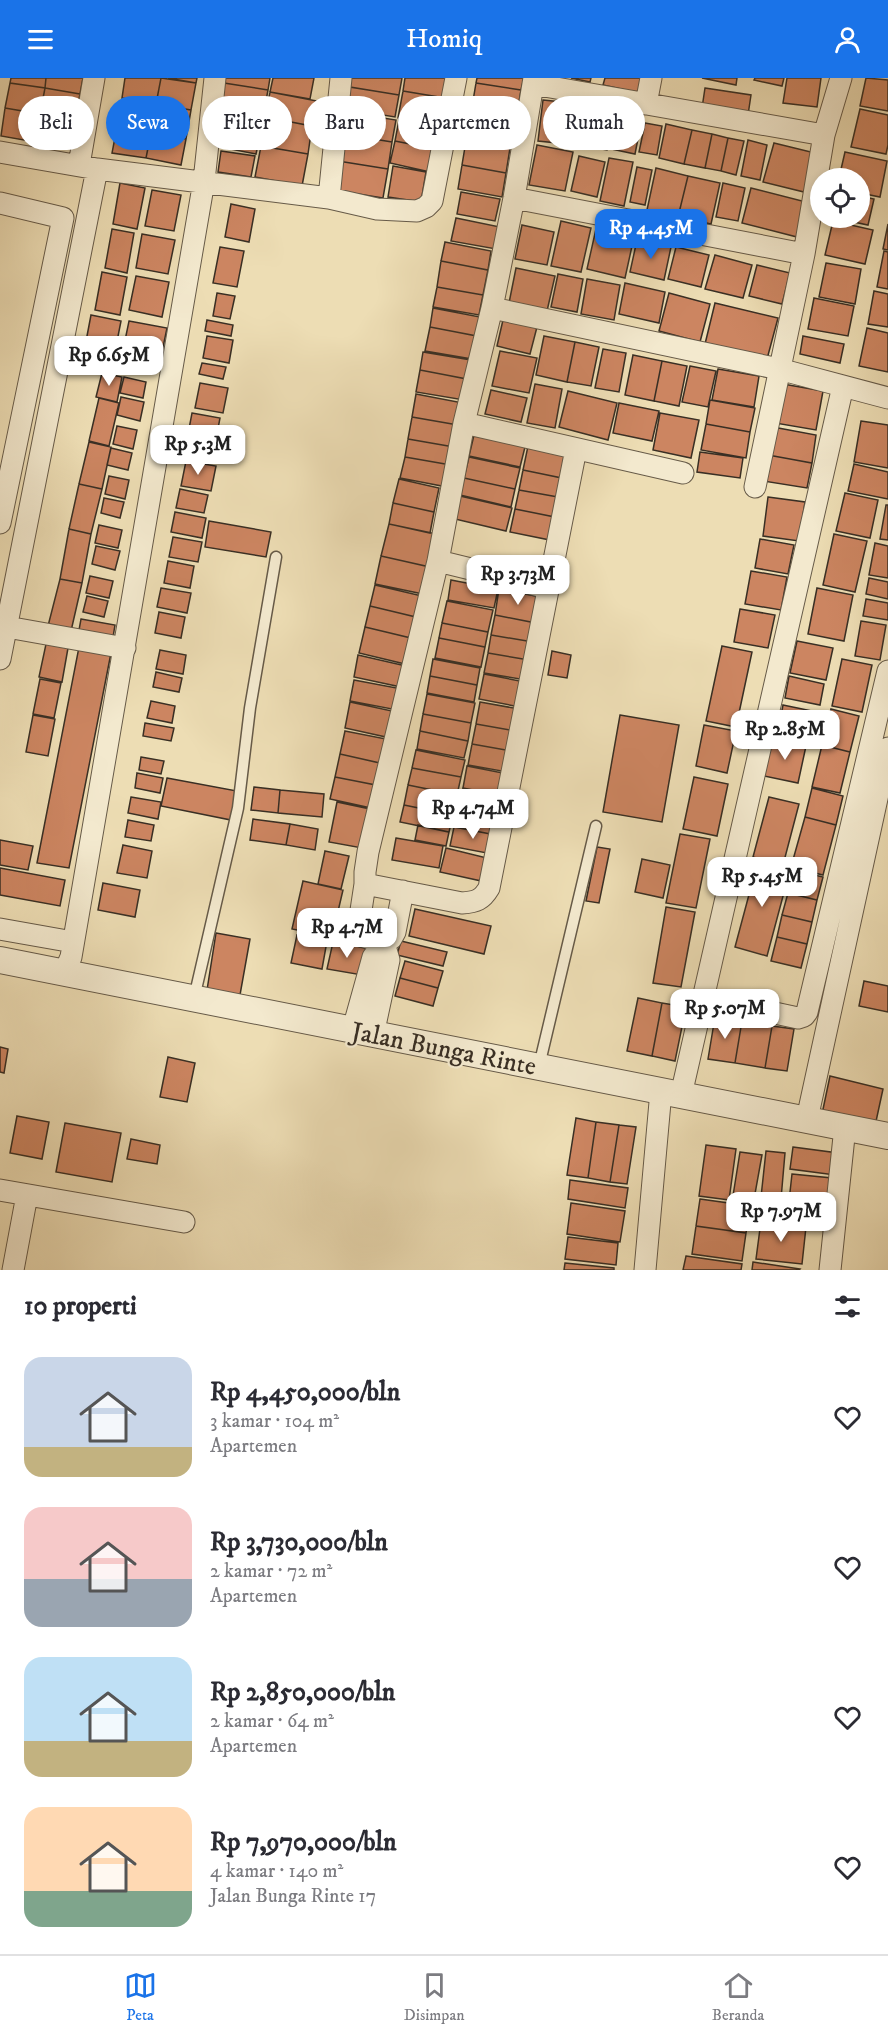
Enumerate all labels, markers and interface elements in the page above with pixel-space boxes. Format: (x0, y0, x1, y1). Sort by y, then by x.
text: Homiq (406, 22, 482, 56)
icon: menu (24, 23, 57, 56)
icon: person (831, 23, 864, 56)
chip: Beli (18, 96, 94, 150)
chip: Sewa (106, 96, 190, 150)
chip: Filter (202, 96, 292, 150)
chip: Baru (304, 96, 386, 150)
chip: Apartemen (398, 96, 531, 150)
chip: Rumah (543, 96, 645, 150)
map controls (810, 168, 870, 228)
button: locate (810, 168, 870, 228)
pin: Rp 4.45M (589, 209, 713, 260)
text: Rp 4.45M (609, 216, 693, 241)
pin: Rp 6.65M (47, 336, 171, 387)
text: Rp 6.65M (68, 343, 150, 368)
pin: Rp 5.3M (143, 425, 253, 476)
text: Rp 5.3M (164, 432, 232, 457)
pin: Rp 3.73M (456, 555, 580, 606)
text: Rp 3.73M (481, 562, 555, 587)
pin: Rp 2.85M (723, 710, 847, 761)
text: Rp 2.85M (745, 717, 825, 742)
pin: Rp 4.74M (411, 789, 535, 840)
text: Rp 4.74M (431, 796, 515, 821)
pin: Rp 5.45M (700, 857, 824, 908)
text: Rp 5.45M (721, 864, 803, 889)
pin: Rp 4.7M (292, 908, 402, 959)
text: Rp 4.7M (311, 915, 383, 940)
pin: Rp 5.07M (663, 989, 787, 1040)
text: Rp 5.07M (684, 996, 766, 1021)
street label: Jalan Bunga Rinte (347, 1015, 539, 1084)
pin: Rp 7.97M (719, 1192, 843, 1243)
text: Rp 7.97M (740, 1199, 822, 1224)
text: 10 properti (24, 1290, 137, 1323)
icon: filters (831, 1290, 864, 1323)
text: Rp 4,450,000/bln (210, 1376, 400, 1409)
icon: home (72, 1381, 144, 1453)
icon: heart (831, 1401, 864, 1434)
text: 3 kamar · 104 m² (210, 1409, 339, 1434)
text: Apartemen (210, 1434, 297, 1459)
text: Rp 3,730,000/bln (210, 1526, 388, 1559)
icon: home (72, 1531, 144, 1603)
icon: heart (831, 1551, 864, 1584)
text: 2 kamar · 72 m² (210, 1559, 332, 1584)
text: Apartemen (210, 1584, 297, 1609)
text: Rp 2,850,000/bln (210, 1676, 395, 1709)
icon: home (72, 1681, 144, 1753)
icon: heart (831, 1701, 864, 1734)
text: 2 kamar · 64 m² (210, 1709, 334, 1734)
text: Apartemen (210, 1734, 297, 1759)
text: Rp 7,970,000/bln (210, 1826, 397, 1859)
icon: home (72, 1831, 144, 1903)
icon: heart (831, 1851, 864, 1884)
text: 4 kamar · 140 m² (210, 1859, 343, 1884)
text: Jalan Bunga Rinte 17 (210, 1884, 376, 1909)
tab: Peta (124, 1969, 157, 2025)
tab: Disimpan (404, 1969, 465, 2025)
tab: Beranda (712, 1969, 764, 2025)

